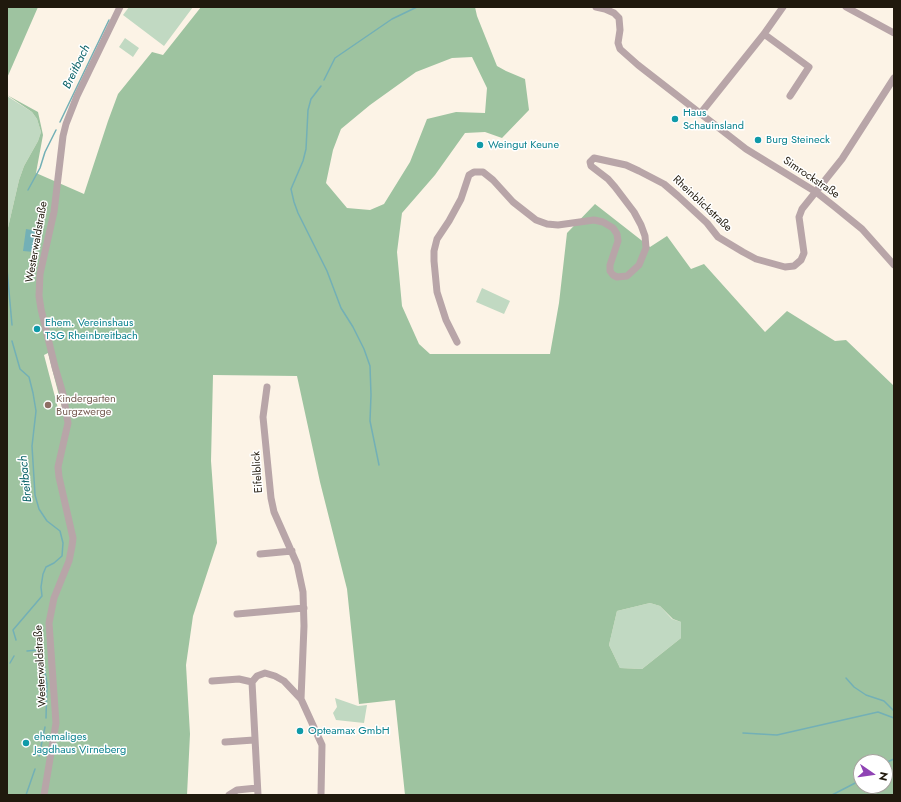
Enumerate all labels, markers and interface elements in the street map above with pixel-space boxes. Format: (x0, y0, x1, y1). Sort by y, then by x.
water label: Breitbach (60, 43, 94, 91)
place label: Haus Schauinsland (683, 106, 744, 132)
marker: Haus Schauinsland (670, 114, 680, 124)
place label: Burg Steineck (766, 133, 830, 147)
marker: Burg Steineck (753, 135, 763, 145)
place label: Weingut Keune (488, 138, 559, 152)
marker: Weingut Keune (475, 140, 485, 150)
street label: Simrockstraße (780, 154, 842, 202)
street label: Rheinblickstraße (670, 173, 734, 235)
street label: Westerwaldstraße (23, 200, 51, 284)
place label: Ehem. Vereinshaus TSG Rheinbreitbach (45, 316, 138, 342)
marker: Ehem. Vereinshaus TSG Rheinbreitbach (32, 324, 42, 334)
place label: Kindergarten Burgzwerge (56, 392, 116, 418)
marker: Kindergarten Burgzwerge (43, 400, 53, 410)
street label: Eifelblick (250, 451, 266, 493)
water label: Breitbach (16, 455, 36, 503)
street label: Westerwaldstraße (32, 625, 50, 707)
place label: Opteamax GmbH (308, 724, 390, 738)
marker: Opteamax GmbH (295, 726, 305, 736)
place label: ehemaliges Jagdhaus Virneberg (34, 730, 126, 756)
marker: ehemaliges Jagdhaus Virneberg (21, 738, 31, 748)
north arrow (853, 754, 893, 794)
text: N (875, 770, 892, 783)

